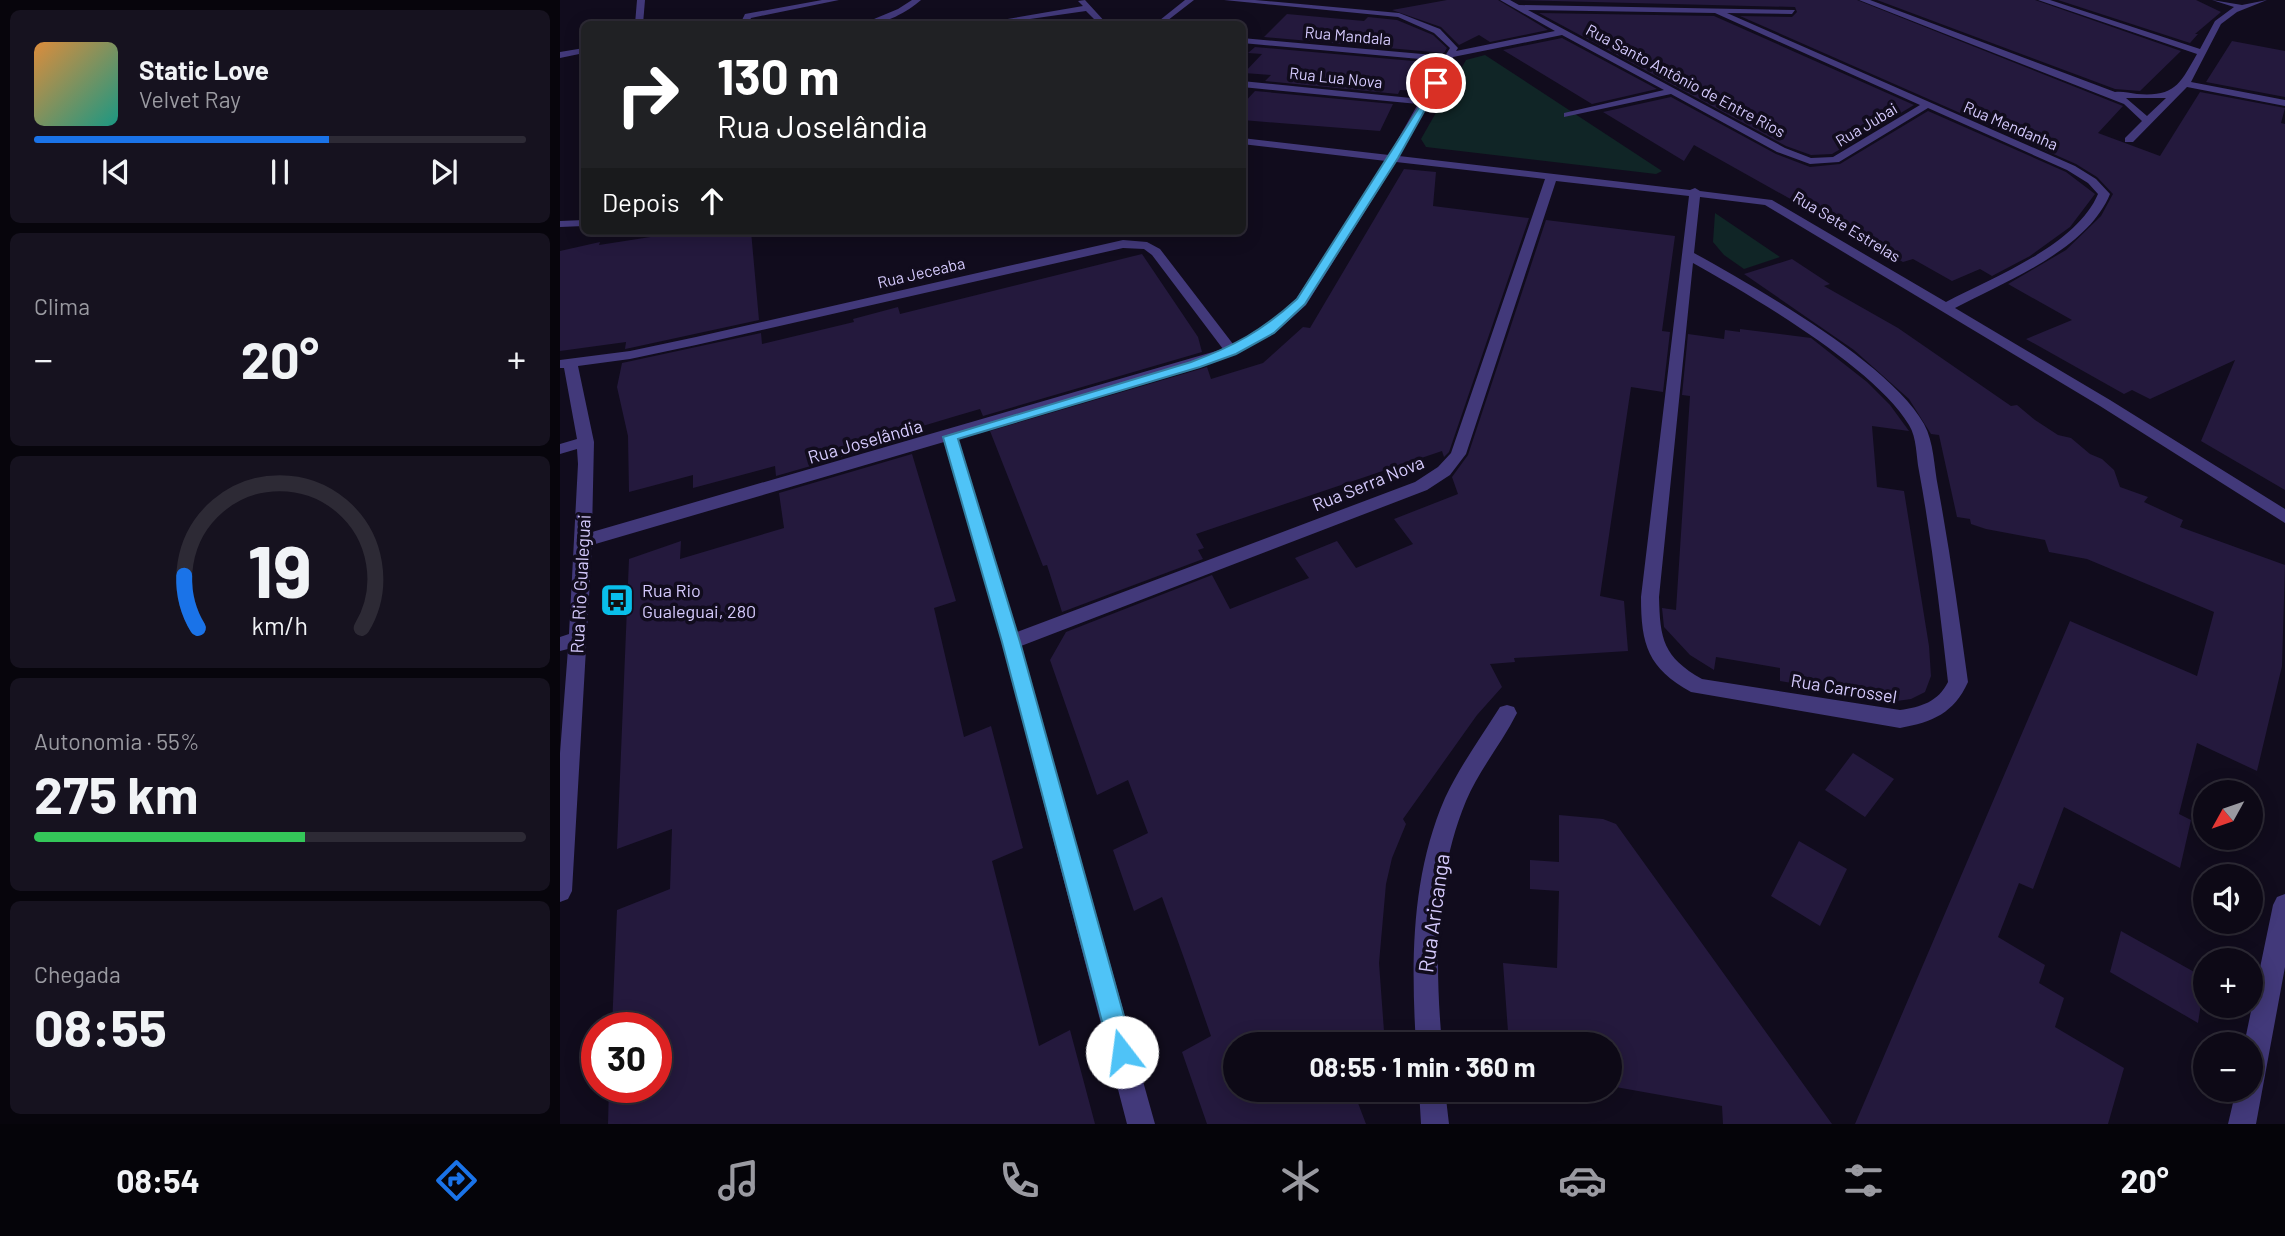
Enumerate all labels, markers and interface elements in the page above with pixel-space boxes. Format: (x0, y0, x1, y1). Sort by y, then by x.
street label: Rua Santo Antônio de Entre Rios (1583, 19, 1789, 141)
street label: Rua Mandala (1304, 22, 1392, 48)
text: 130 m (717, 46, 839, 105)
icon: right (602, 49, 693, 140)
pin (1406, 53, 1466, 113)
text: Static Love (139, 54, 269, 85)
street label: Rua Lua Nova (1288, 63, 1384, 91)
icon: arrive (1417, 64, 1455, 102)
text: Velvet Ray (139, 85, 241, 113)
street label: Rua Mendanha (1961, 97, 2061, 153)
street label: Rua Jubai (1832, 98, 1900, 150)
text: Rua Joselândia (717, 106, 928, 144)
icon: previous (97, 153, 135, 191)
icon: pause (261, 153, 299, 191)
icon: next (425, 153, 463, 191)
icon: ahead (693, 182, 731, 220)
text: Depois (602, 186, 679, 217)
street label: Rua Sete Estrelas (1790, 186, 1904, 266)
street label: Rua Jeceaba (875, 253, 967, 291)
text: Clima (34, 292, 90, 320)
text: 20° (241, 327, 319, 389)
text: − (34, 335, 53, 381)
text: + (507, 335, 526, 381)
street label: Rua Joselândia (805, 414, 925, 468)
street label: Rua Serra Nova (1309, 451, 1427, 515)
street label: Rua Rio Gualeguai (565, 514, 595, 654)
text: 19 (248, 525, 312, 613)
place label: Rua Rio Gualeguai, 280 (642, 579, 756, 622)
bus stop icon: Rua Rio Gualeguai, 280 (598, 581, 636, 619)
text: km/h (252, 610, 308, 640)
street label: Rua Carrossel (1789, 669, 1899, 707)
text: Autonomia · 55% (34, 727, 199, 755)
text: 275 km (34, 762, 198, 824)
north arrow (2193, 780, 2263, 850)
map controls (2193, 780, 2263, 1102)
street label: Rua Aricanga (1412, 852, 1454, 974)
button: sound (2193, 864, 2263, 934)
button: + (2193, 948, 2263, 1018)
text: Chegada (34, 960, 121, 988)
text: 08:55 (34, 995, 167, 1057)
speed limit sign: 30 (581, 1012, 672, 1103)
position arrow (1085, 1015, 1159, 1089)
button: − (2193, 1032, 2263, 1102)
text: 08:55 · 1 min · 360 m (1309, 1051, 1536, 1082)
icon: directions (432, 1156, 481, 1205)
icon: music (714, 1156, 763, 1205)
icon: phone (995, 1156, 1044, 1205)
icon: climate (1276, 1156, 1325, 1205)
icon: car (1558, 1156, 1607, 1205)
icon: filters (1839, 1156, 1888, 1205)
text: 08:54 (116, 1161, 200, 1199)
text: 20° (2121, 1161, 2169, 1199)

